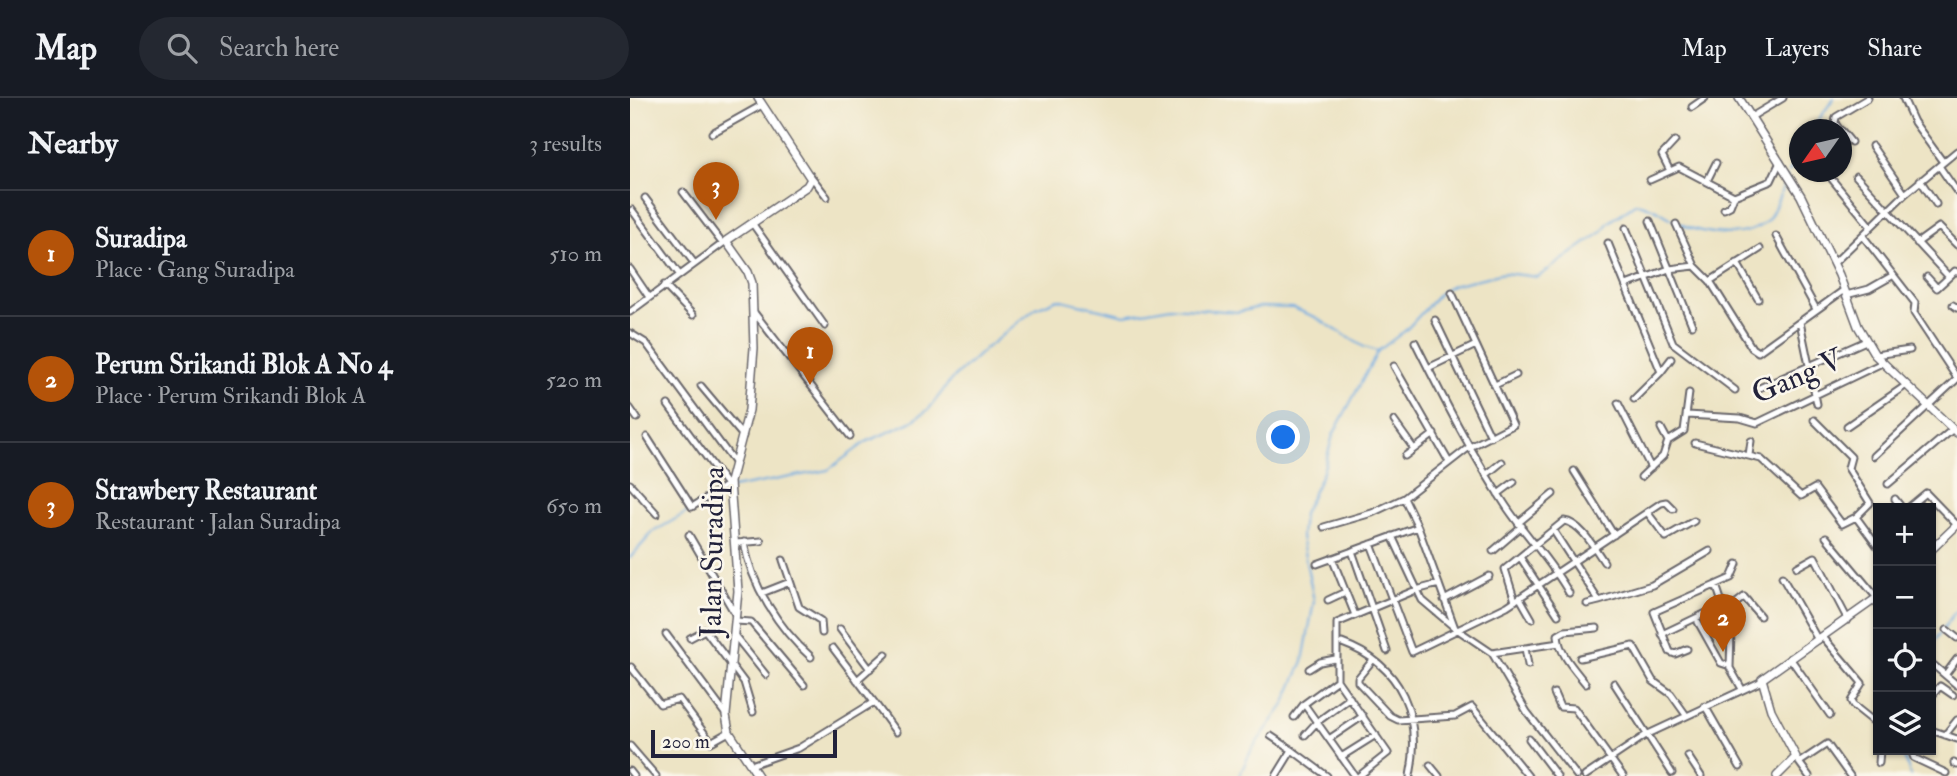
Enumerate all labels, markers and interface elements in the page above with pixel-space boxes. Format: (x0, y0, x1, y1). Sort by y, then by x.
search box (139, 17, 629, 80)
text: Map (35, 28, 97, 69)
icon: search (163, 29, 201, 67)
text: Search here (219, 32, 339, 64)
text: Map (1682, 33, 1727, 64)
text: Layers (1765, 33, 1829, 64)
text: Share (1867, 33, 1922, 64)
north arrow (1789, 119, 1852, 182)
text: Nearby (28, 125, 118, 162)
text: 3 results (529, 129, 602, 158)
pin: 3 (693, 162, 739, 220)
text: Suradipa (95, 223, 187, 255)
text: 1 (47, 239, 55, 268)
text: 510 m (549, 239, 602, 268)
text: Place · Gang Suradipa (95, 255, 295, 284)
pin: 1 (787, 327, 833, 385)
street label: Gang V (1746, 340, 1850, 412)
text: Perum Srikandi Blok A No 4 (95, 349, 392, 381)
text: 2 (45, 365, 57, 394)
text: 520 m (546, 365, 602, 394)
text: Place · Perum Srikandi Blok A (95, 381, 366, 410)
your location (1266, 420, 1300, 454)
street label: Jalan Suradipa (692, 465, 733, 639)
text: Strawbery Restaurant (95, 475, 317, 507)
text: 3 (47, 491, 55, 520)
text: 650 m (546, 491, 602, 520)
map controls (1873, 503, 1936, 755)
button: + (1873, 503, 1936, 566)
text: Restaurant · Jalan Suradipa (95, 507, 340, 536)
button: − (1873, 566, 1936, 629)
pin: 2 (1700, 594, 1746, 652)
button: locate (1873, 629, 1936, 692)
button: layers (1873, 692, 1936, 755)
scale bar (651, 727, 836, 759)
text: 200 m (662, 730, 710, 754)

